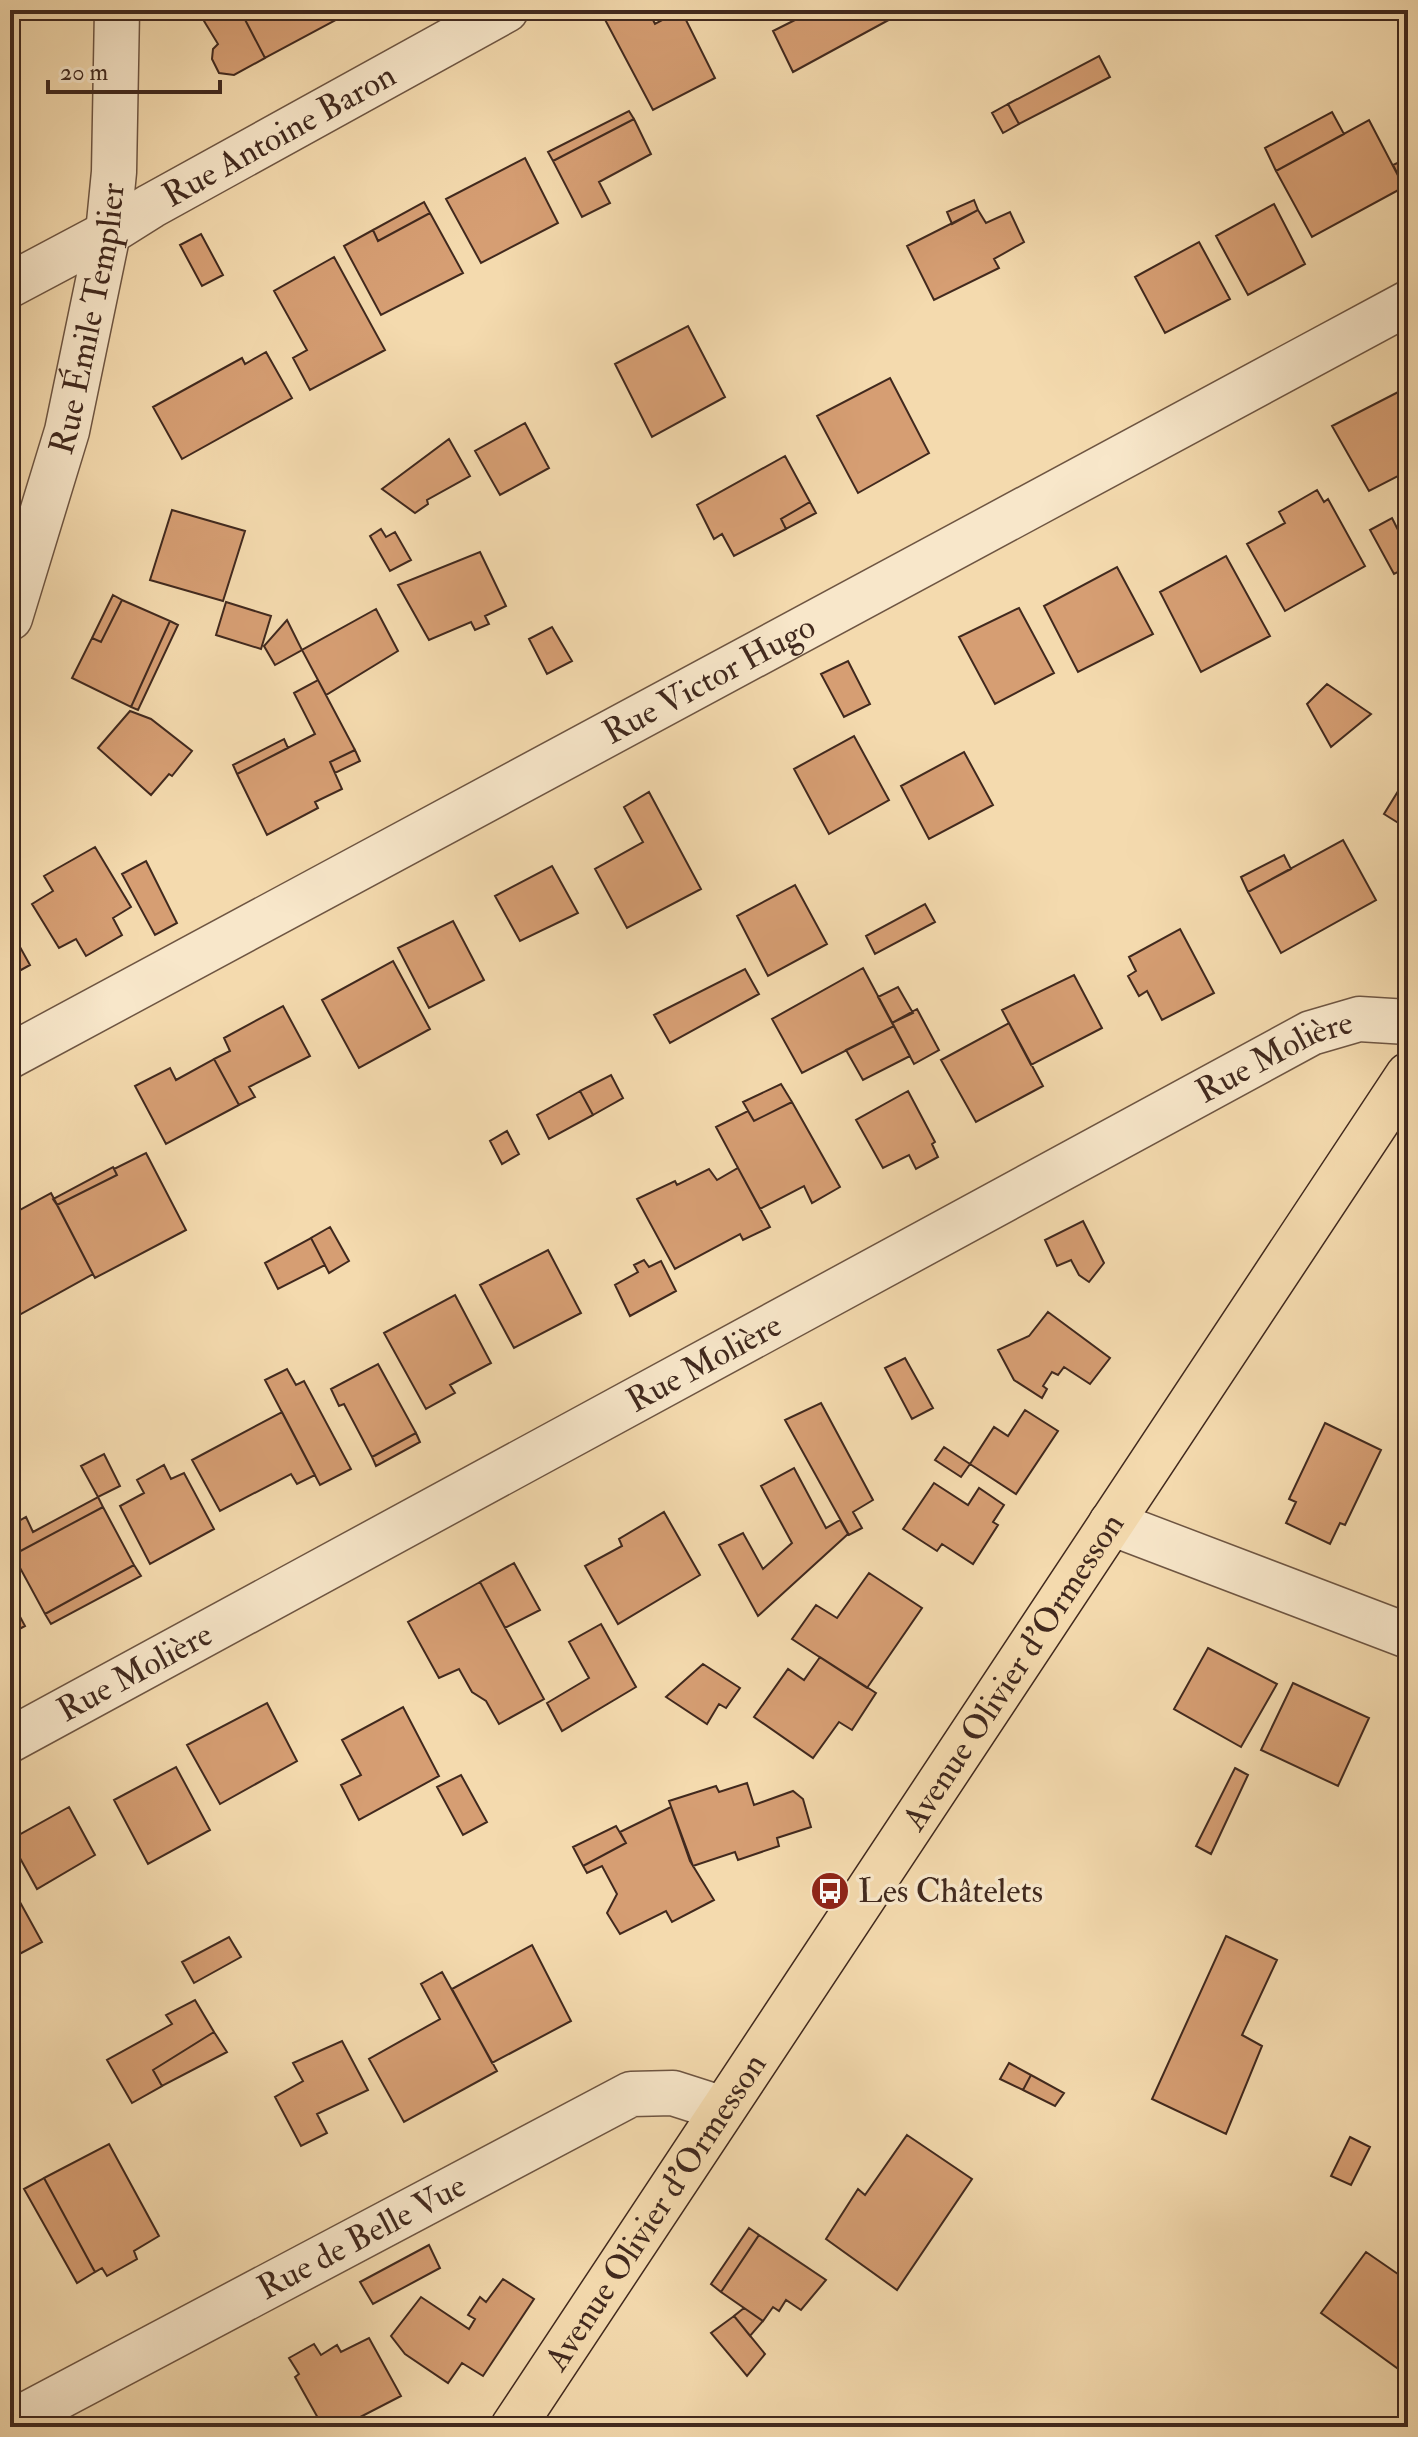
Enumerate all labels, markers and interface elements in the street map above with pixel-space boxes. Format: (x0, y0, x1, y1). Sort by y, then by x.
scale bar (48, 44, 220, 94)
street label: Rue Antoine Baron (155, 54, 403, 217)
text: 20 m (60, 57, 109, 88)
street label: Rue Émile Templier (40, 181, 134, 460)
street label: Rue Victor Hugo (595, 605, 823, 754)
street label: Rue Molière (1188, 1001, 1358, 1113)
street label: Rue Molière (619, 1303, 789, 1422)
street label: Avenue Olivier d'Ormesson (892, 1505, 1134, 1839)
street label: Rue Molière (50, 1613, 220, 1732)
bus stop icon: Les Châtelets (809, 1870, 851, 1912)
place label: Les Châtelets (858, 1870, 1043, 1913)
street label: Avenue Olivier d'Ormesson (534, 2045, 776, 2380)
street label: Rue de Belle Vue (250, 2164, 473, 2309)

